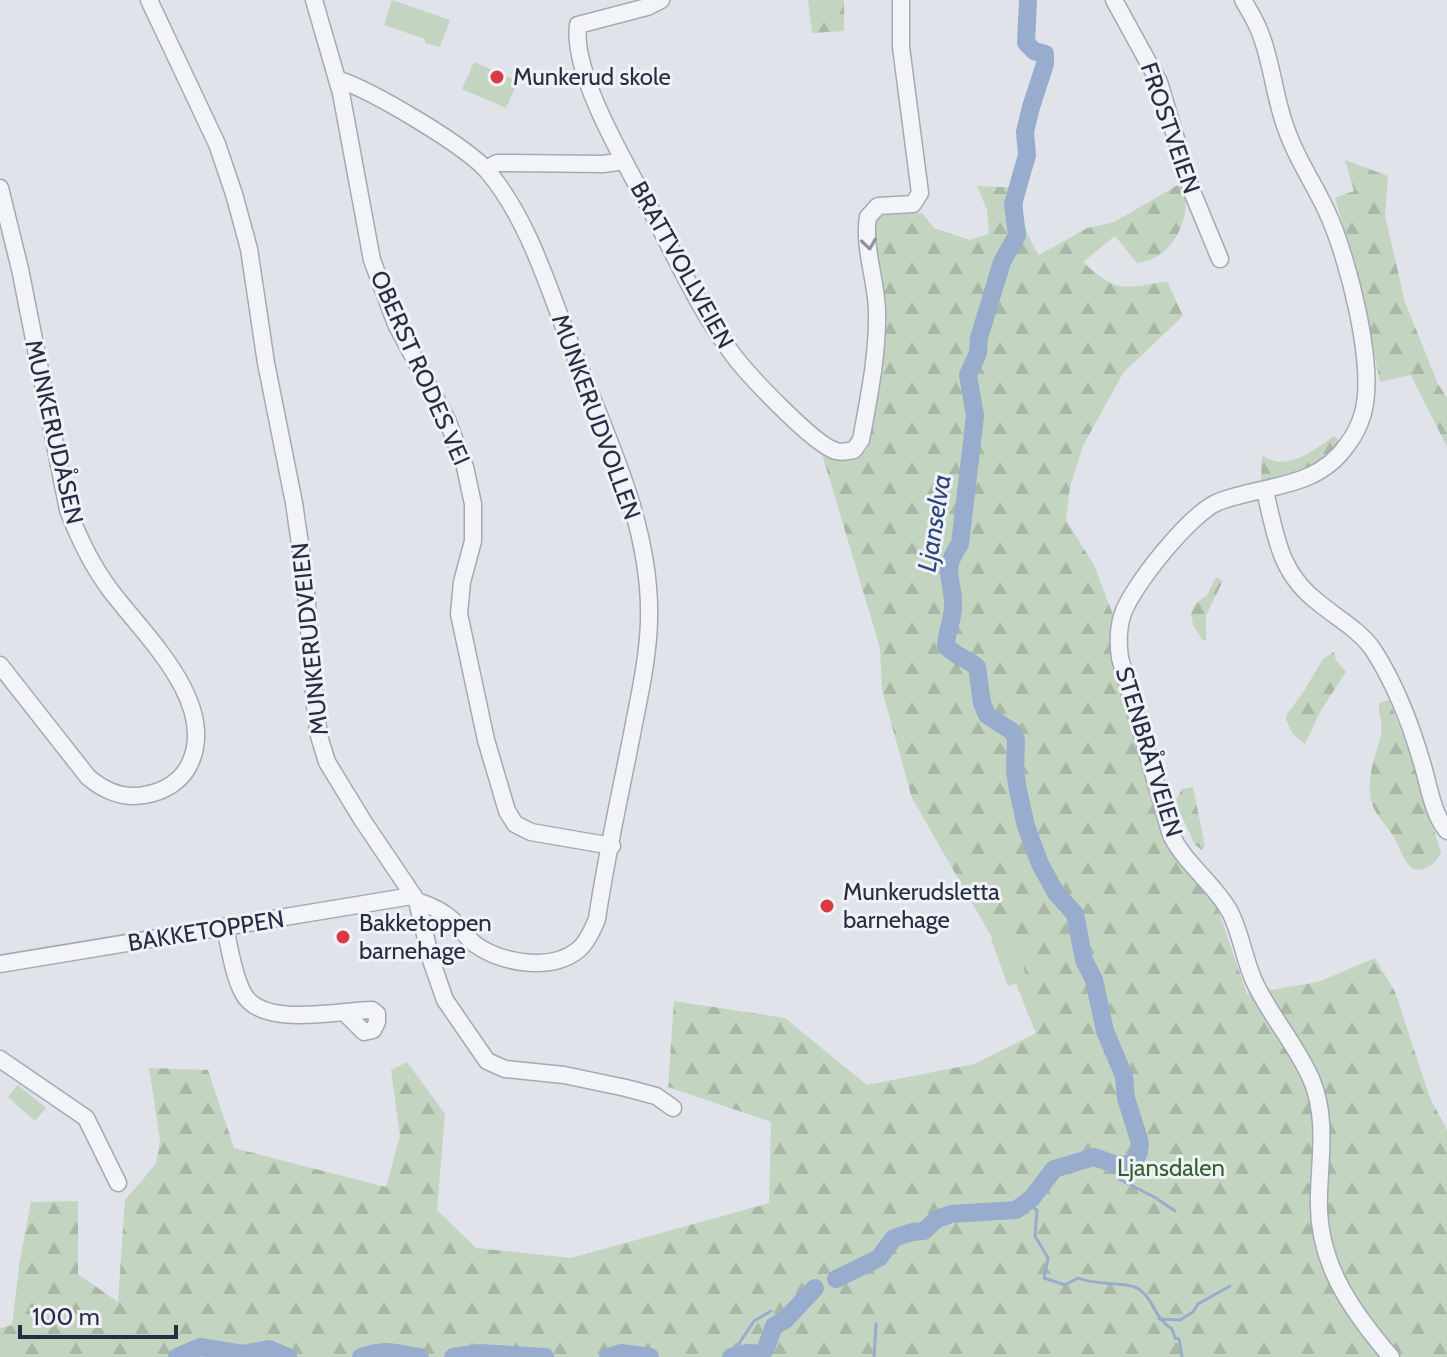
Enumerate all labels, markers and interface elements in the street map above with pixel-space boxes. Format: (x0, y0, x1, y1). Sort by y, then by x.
street label: FROSTVEIEN (1135, 59, 1206, 197)
place label: Munkerud skole (513, 62, 671, 91)
marker: Munkerud skole (488, 68, 506, 86)
street label: BRATTVOLLVEIEN (625, 176, 740, 353)
one-way arrow (860, 237, 877, 251)
street label: OBERST RODES VEI (365, 266, 476, 470)
street label: MUNKERUDVOLLEN (546, 310, 647, 524)
street label: MUNKERUDÅSEN (19, 337, 90, 527)
water label: Ljanselva (911, 472, 957, 574)
street label: MUNKERUDVEIEN (285, 541, 334, 737)
street label: STENBRÅTVEIEN (1110, 663, 1189, 840)
place label: Munkerudsletta barnehage (843, 877, 1000, 934)
marker: Munkerudsletta barnehage (818, 897, 836, 915)
street label: BAKKETOPPEN (126, 904, 286, 957)
place label: Bakketoppen barnehage (359, 908, 492, 965)
marker: Bakketoppen barnehage (334, 928, 352, 946)
park label: Ljansdalen (1117, 1153, 1225, 1182)
scale bar (20, 1289, 176, 1339)
text: 100 m (32, 1302, 100, 1331)

